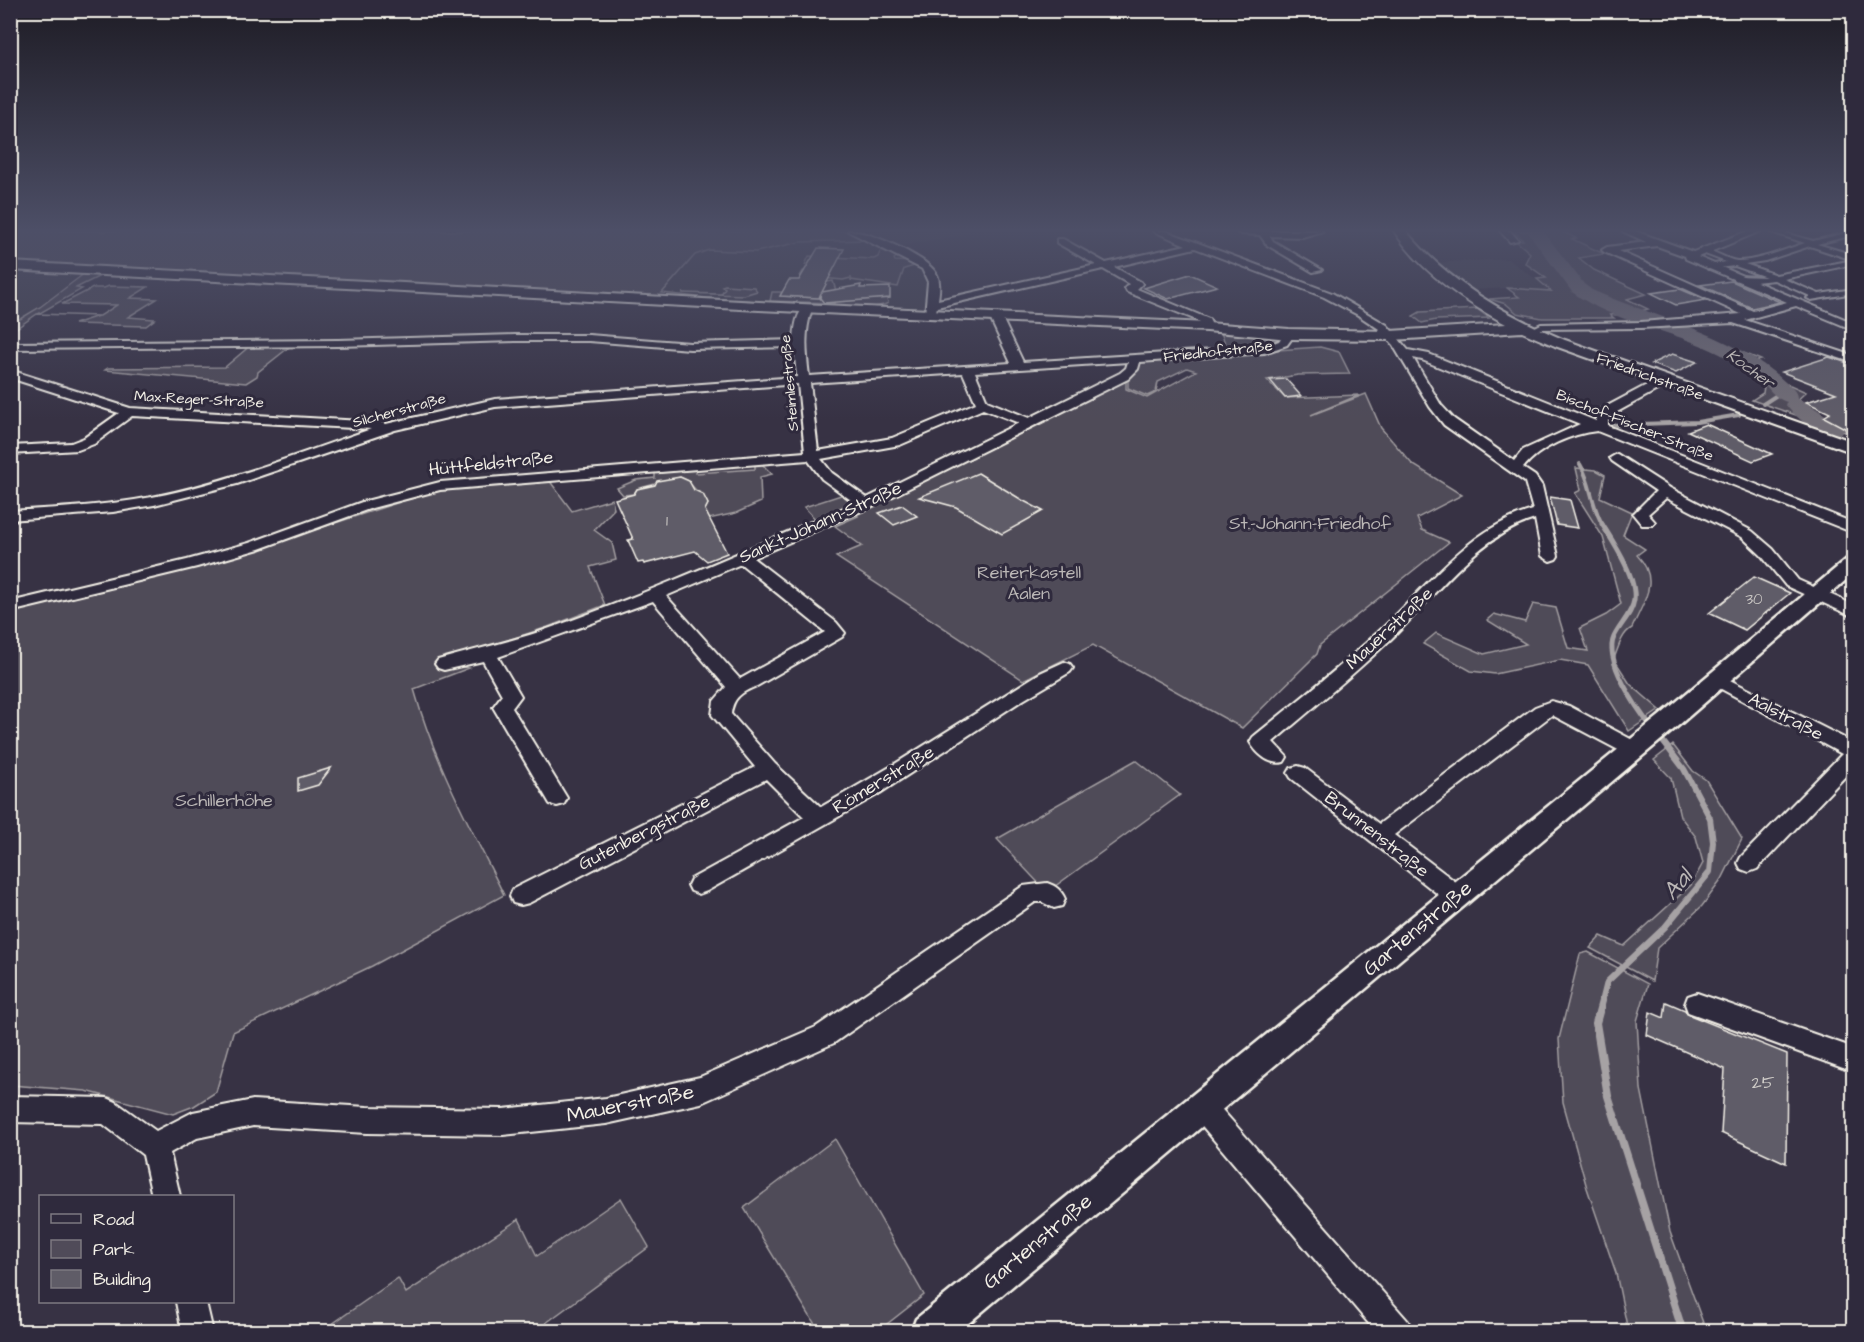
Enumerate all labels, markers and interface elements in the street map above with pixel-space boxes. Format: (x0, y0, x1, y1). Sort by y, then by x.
street label: Steimlestraße (775, 334, 804, 432)
street label: Friedhofstraße (1162, 335, 1274, 368)
water label: Kocher (1722, 344, 1781, 395)
street label: Friedrichstraße (1593, 347, 1706, 406)
street label: Bischof-Fischer-Straße (1553, 384, 1717, 467)
street label: Max-Reger-Straße (134, 386, 264, 414)
street label: Silcherstraße (350, 388, 448, 433)
street label: Hüttfeldstraße (428, 445, 555, 482)
street label: Sankt-Johann-Straße (735, 475, 906, 570)
house number: 1 (666, 511, 668, 532)
park label: St.-Johann-Friedhof (1229, 511, 1391, 536)
park label: Reiterkastell Aalen (977, 560, 1081, 606)
street label: Mauerstraße (1340, 581, 1439, 675)
house number: 30 (1745, 589, 1763, 610)
street label: Aalstraße (1744, 686, 1828, 747)
street label: Römerstraße (828, 739, 939, 820)
street label: Brunnenstraße (1319, 786, 1434, 883)
park label: Schillerhöhe (175, 788, 273, 813)
street label: Gutenbergstraße (574, 788, 715, 877)
water label: Aal (1655, 859, 1703, 908)
street label: Gartenstraße (1356, 874, 1478, 983)
house number: 25 (1751, 1070, 1775, 1095)
street label: Mauerstraße (564, 1077, 696, 1130)
street label: Gartenstraße (976, 1187, 1098, 1296)
legend (39, 1195, 234, 1303)
text: Road (93, 1207, 134, 1232)
text: Park (93, 1237, 135, 1262)
text: Building (93, 1267, 151, 1293)

